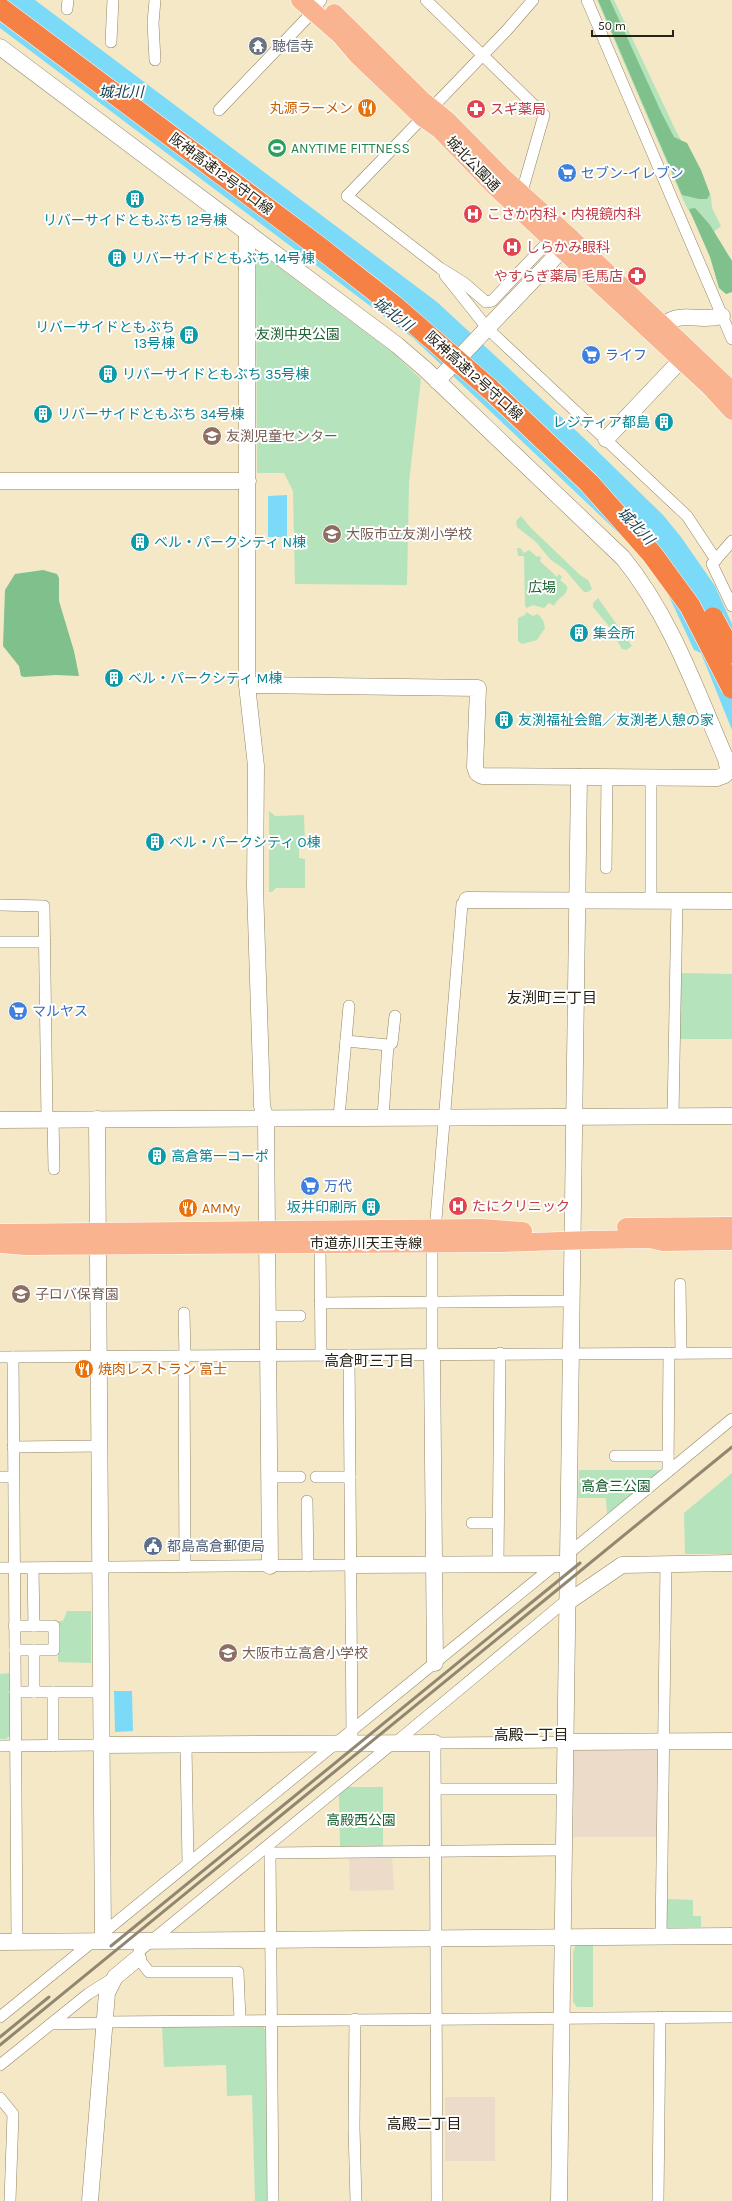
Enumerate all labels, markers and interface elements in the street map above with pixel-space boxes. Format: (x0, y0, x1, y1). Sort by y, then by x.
scale bar (592, 12, 673, 38)
text: 50 m (598, 19, 626, 33)
temple icon: 聴信寺 (247, 35, 269, 57)
place label: 聴信寺 (272, 38, 314, 55)
water label: 城北川 (98, 83, 145, 101)
restaurant icon: 丸源ラーメン (356, 97, 378, 119)
pharmacy icon: スギ薬局 (465, 98, 487, 120)
place label: 丸源ラーメン (270, 100, 353, 117)
place label: スギ薬局 (490, 101, 546, 118)
street label: 阪神高速12号守口線 (166, 130, 276, 218)
street label: 城北公園通 (443, 133, 503, 195)
sports icon: ANYTIME FITTNESS (266, 137, 288, 159)
place label: ANYTIME FITTNESS (291, 140, 410, 157)
supermarket icon: セブン-イレブン (556, 162, 578, 184)
place label: セブン-イレブン (581, 165, 684, 182)
building icon: リバーサイドともぶち 12号棟 (124, 188, 146, 210)
hospital icon: こさか内科・内視鏡内科 (462, 203, 484, 225)
place label: こさか内科・内視鏡内科 (487, 206, 641, 223)
place label: リバーサイドともぶち 12号棟 (43, 212, 227, 229)
hospital icon: しらかみ眼科 (501, 236, 523, 258)
place label: しらかみ眼科 (526, 239, 610, 256)
building icon: リバーサイドともぶち 14号棟 (106, 247, 128, 269)
place label: リバーサイドともぶち 14号棟 (131, 250, 315, 267)
pharmacy icon: やすらぎ薬局 毛馬店 (626, 265, 648, 287)
place label: やすらぎ薬局 毛馬店 (494, 268, 623, 285)
water label: 城北川 (370, 293, 418, 336)
place label: リバーサイドともぶち 13号棟 (35, 319, 175, 352)
building icon: リバーサイドともぶち 13号棟 (178, 324, 200, 346)
park label: 友渕中央公園 (256, 326, 340, 343)
street label: 阪神高速12号守口線 (422, 328, 526, 424)
supermarket icon: ライフ (580, 344, 602, 366)
place label: ライフ (605, 347, 647, 364)
building icon: リバーサイドともぶち 35号棟 (97, 363, 119, 385)
place label: リバーサイドともぶち 35号棟 (122, 366, 309, 383)
building icon: リバーサイドともぶち 34号棟 (32, 403, 54, 425)
place label: リバーサイドともぶち 34号棟 (57, 406, 244, 423)
building icon: レジティア都島 (653, 411, 675, 433)
place label: レジティア都島 (553, 414, 650, 431)
school or university icon: 友渕児童センター (201, 425, 223, 447)
place label: 友渕児童センター (226, 428, 338, 445)
water label: 城北川 (614, 504, 659, 550)
school or university icon: 大阪市立友渕小学校 (321, 523, 343, 545)
place label: 大阪市立友渕小学校 (346, 526, 472, 543)
building icon: ベル・パークシティ N棟 (129, 531, 151, 553)
place label: ベル・パークシティ N棟 (154, 534, 306, 551)
park label: 広場 (528, 579, 556, 596)
building icon: 集会所 (568, 622, 590, 644)
place label: 集会所 (593, 625, 635, 642)
building icon: ベル・パークシティ M棟 (103, 667, 125, 689)
place label: ベル・パークシティ M棟 (128, 670, 282, 687)
building icon: 友渕福祉会館／友渕老人憩の家 (493, 709, 515, 731)
place label: 友渕福祉会館／友渕老人憩の家 (518, 712, 714, 729)
building icon: ベル・パークシティ O棟 (144, 831, 166, 853)
place label: ベル・パークシティ O棟 (169, 834, 321, 851)
district label: 友渕町三丁目 (507, 989, 597, 1007)
supermarket icon: マルヤス (7, 1000, 29, 1022)
place label: マルヤス (32, 1003, 88, 1020)
building icon: 高倉第一コーポ (146, 1145, 168, 1167)
place label: 高倉第一コーポ (171, 1148, 269, 1165)
supermarket icon: 万代 (299, 1175, 321, 1197)
place label: 万代 (324, 1178, 352, 1195)
hospital icon: たにクリニック (447, 1195, 469, 1217)
building icon: 坂井印刷所 (360, 1196, 382, 1218)
restaurant icon: AMMy (177, 1197, 199, 1219)
place label: たにクリニック (472, 1198, 570, 1215)
place label: 坂井印刷所 (287, 1199, 357, 1216)
place label: AMMy (202, 1200, 241, 1217)
street label: 市道赤川天王寺線 (310, 1235, 422, 1252)
school or university icon: 子ロバ保育園 (10, 1283, 32, 1305)
place label: 子ロバ保育園 (35, 1286, 119, 1303)
district label: 高倉町三丁目 (324, 1352, 414, 1370)
restaurant icon: 焼肉レストラン 富士 (73, 1358, 95, 1380)
place label: 焼肉レストラン 富士 (98, 1361, 227, 1378)
park label: 高倉三公園 (581, 1478, 651, 1495)
public building icon: 都島高倉郵便局 (142, 1535, 164, 1557)
place label: 都島高倉郵便局 (167, 1538, 265, 1555)
school or university icon: 大阪市立高倉小学校 (217, 1642, 239, 1664)
place label: 大阪市立高倉小学校 (242, 1645, 368, 1662)
district label: 高殿一丁目 (493, 1726, 569, 1744)
park label: 高殿西公園 (326, 1812, 396, 1829)
district label: 高殿二丁目 (386, 2115, 462, 2133)

